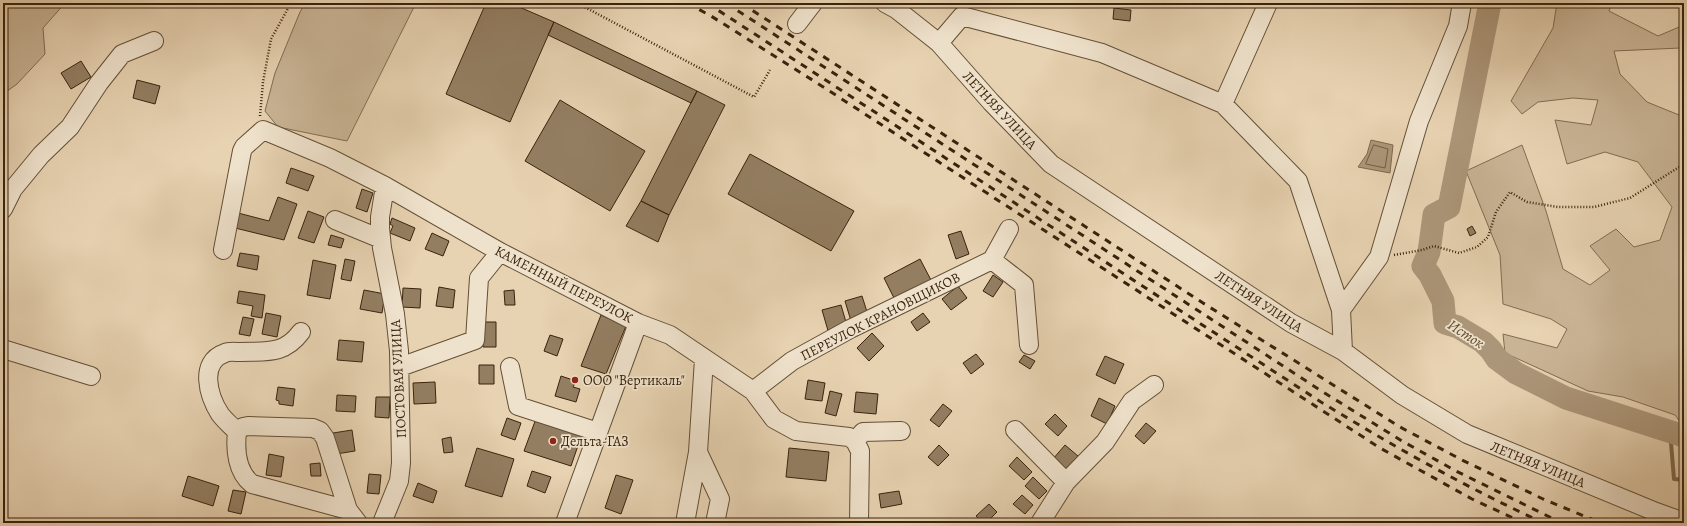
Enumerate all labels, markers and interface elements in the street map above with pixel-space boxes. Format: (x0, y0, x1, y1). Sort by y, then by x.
street label: ЛЕТНЯЯ УЛИЦА (958, 67, 1042, 154)
street label: КАМЕННЫЙ ПЕРЕУЛОК (491, 241, 636, 328)
street label: ЛЕТНЯЯ УЛИЦА (1211, 266, 1307, 337)
street label: ПЕРЕУЛОК КРАНОВЩИКОВ (797, 268, 963, 365)
water label: Исток (1444, 315, 1488, 353)
street label: ПОСТОВАЯ УЛИЦА (386, 318, 411, 439)
place label: ООО "Вертикаль" (583, 371, 685, 390)
marker: ООО "Вертикаль" (570, 375, 580, 385)
place label: Дельта-ГАЗ (561, 432, 629, 451)
marker: Дельта-ГАЗ (548, 436, 558, 446)
street label: ЛЕТНЯЯ УЛИЦА (1488, 437, 1589, 492)

